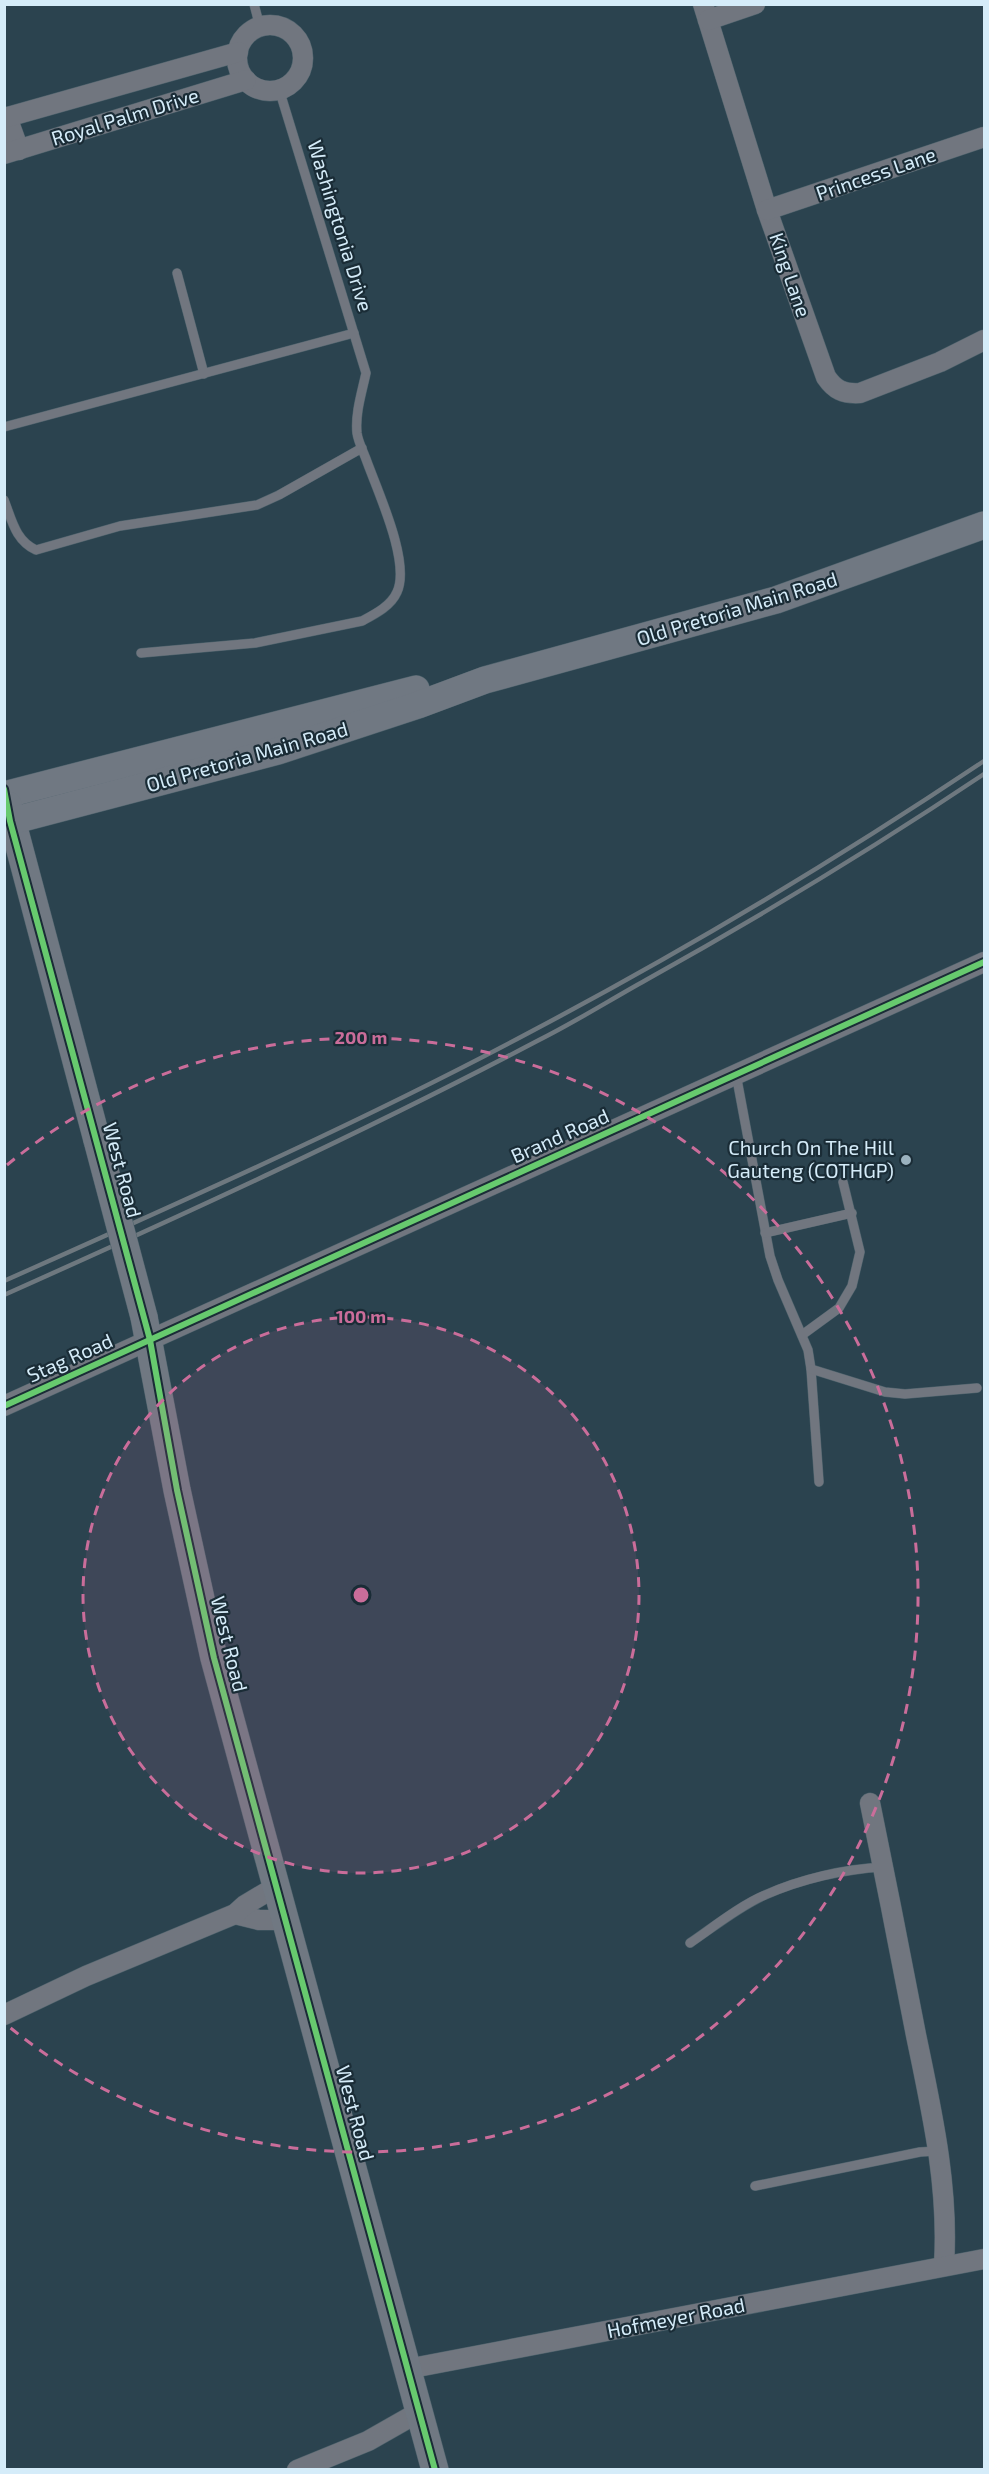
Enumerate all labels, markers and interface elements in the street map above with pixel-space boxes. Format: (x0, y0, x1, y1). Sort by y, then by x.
street label: Royal Palm Drive (48, 82, 201, 150)
street label: Washingtonia Drive (304, 137, 378, 314)
street label: Princess Lane (813, 141, 939, 205)
street label: King Lane (765, 229, 817, 320)
street label: Old Pretoria Main Road (633, 566, 840, 650)
street label: Old Pretoria Main Road (143, 716, 350, 796)
text: 200 m (335, 1026, 387, 1048)
street label: Brand Road (507, 1103, 612, 1167)
street label: West Road (99, 1119, 147, 1220)
place label: Church On The Hill Gauteng (COTHGP) (727, 1135, 894, 1182)
marker: Church On The Hill Gauteng (COTHGP) (899, 1153, 913, 1167)
text: 100 m (336, 1305, 386, 1327)
street label: Stag Road (23, 1328, 116, 1387)
centre of rings (351, 1585, 371, 1605)
street label: West Road (207, 1593, 253, 1694)
street label: West Road (332, 2062, 380, 2163)
street label: Hofmeyer Road (605, 2292, 747, 2342)

